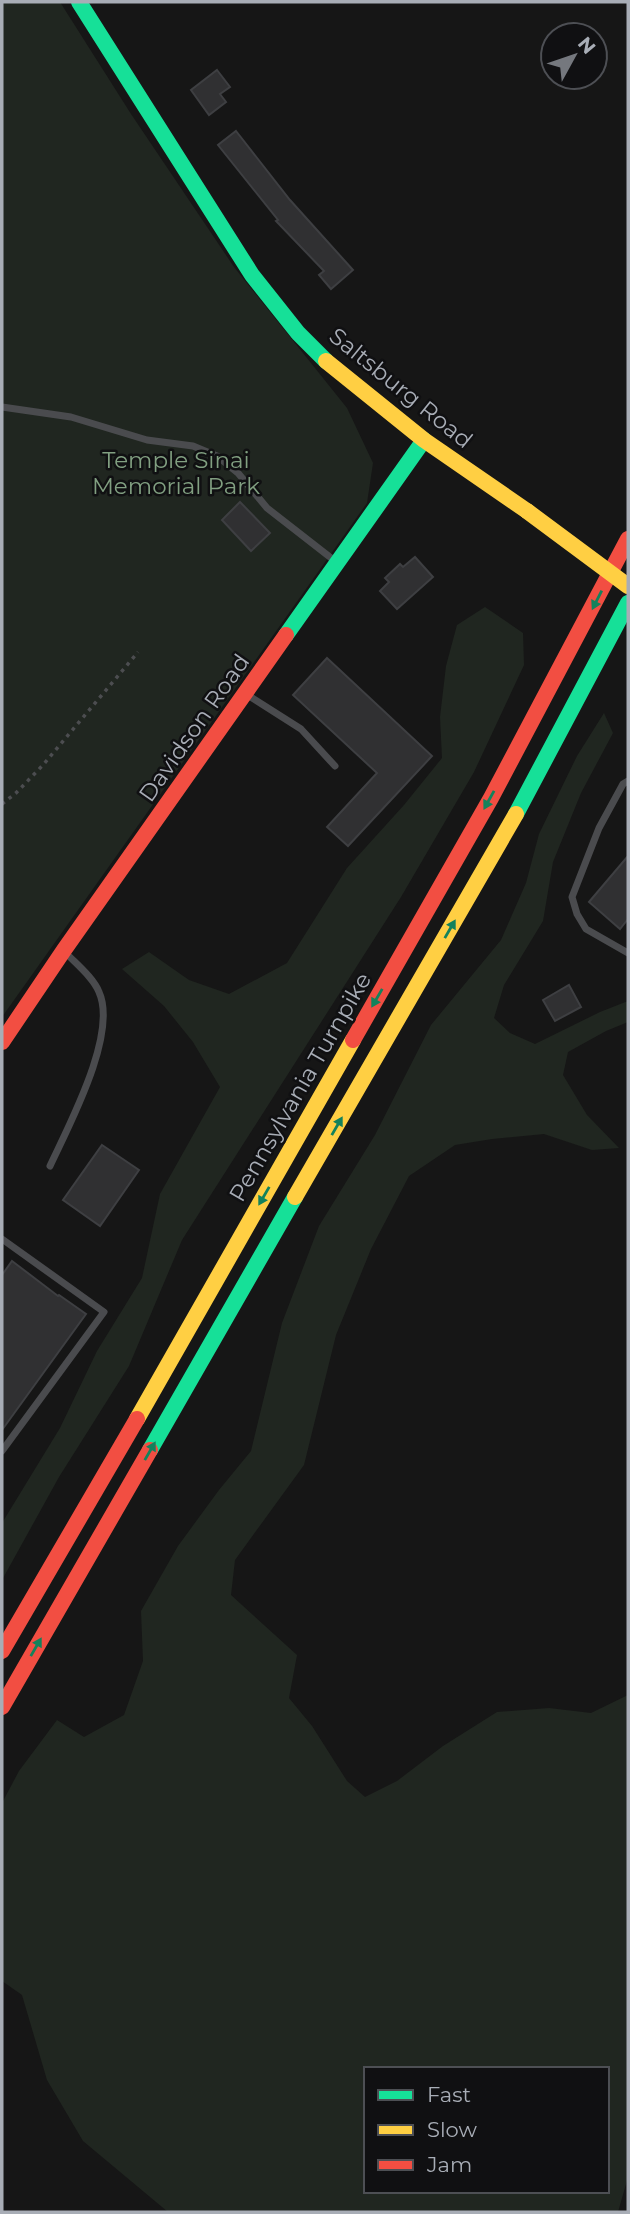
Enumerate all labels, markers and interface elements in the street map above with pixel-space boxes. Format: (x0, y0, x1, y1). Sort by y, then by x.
north arrow (539, 21, 609, 91)
text: N (573, 32, 600, 59)
street label: Saltsburg Road (324, 322, 478, 454)
park label: Temple Sinai Memorial Park (92, 446, 260, 500)
one-way arrow (591, 590, 602, 610)
street label: Davidson Road (133, 649, 255, 807)
one-way arrow (483, 790, 495, 810)
one-way arrow (444, 919, 456, 939)
street label: Pennsylvania Turnpike (223, 967, 377, 1207)
one-way arrow (371, 988, 383, 1008)
one-way arrow (331, 1117, 343, 1136)
one-way arrow (258, 1186, 270, 1205)
one-way arrow (144, 1441, 156, 1461)
one-way arrow (29, 1638, 42, 1657)
legend (364, 2067, 609, 2193)
text: Fast (427, 2082, 471, 2107)
text: Slow (427, 2117, 477, 2142)
text: Jam (426, 2152, 472, 2177)

